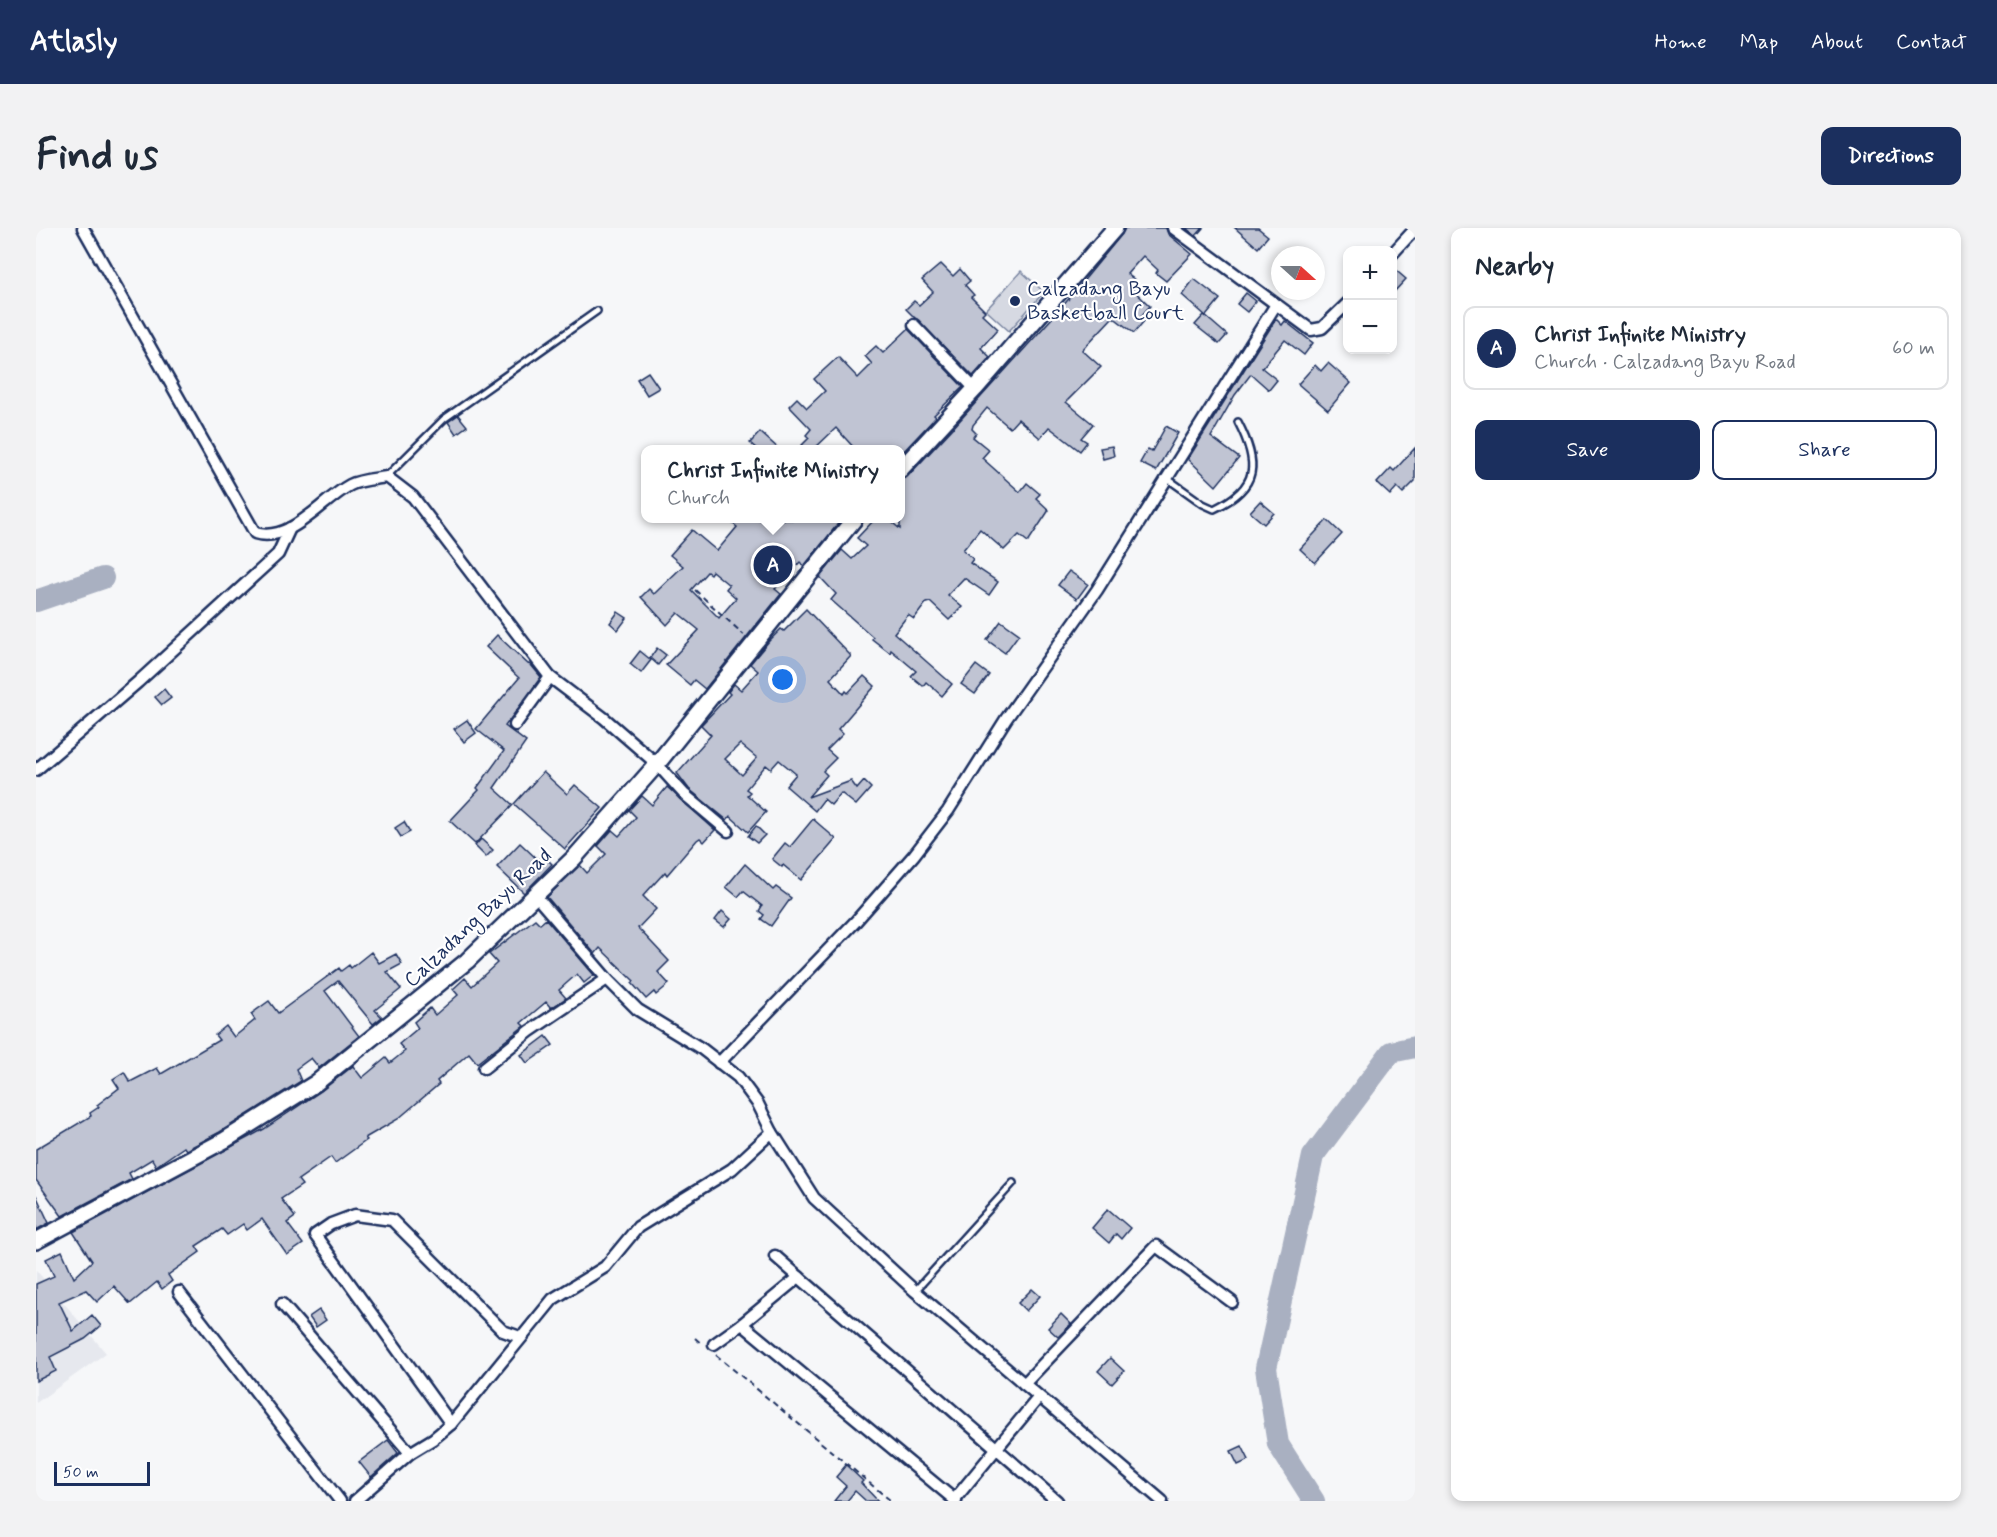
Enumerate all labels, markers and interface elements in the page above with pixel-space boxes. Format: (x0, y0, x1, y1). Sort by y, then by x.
text: Atlasly (30, 24, 118, 61)
text: Home (1655, 28, 1707, 56)
text: Map (1740, 28, 1778, 56)
text: About (1811, 28, 1863, 56)
text: Contact (1896, 28, 1967, 56)
button: Directions (1821, 127, 1961, 185)
text: Find us (36, 129, 158, 184)
north arrow (1271, 246, 1325, 300)
map controls (1343, 246, 1397, 354)
button: + (1343, 246, 1397, 300)
text: Nearby (1475, 250, 1554, 284)
place label: Calzadang Bayu Basketball Court (1027, 275, 1185, 327)
marker: Calzadang Bayu Basketball Court (1008, 294, 1022, 308)
button: − (1343, 300, 1397, 354)
text: Christ Infinite Ministry (1534, 321, 1746, 349)
text: A (1490, 335, 1503, 362)
text: 60 m (1892, 335, 1935, 362)
text: Church · Calzadang Bayu Road (1534, 349, 1796, 376)
button: Save (1475, 420, 1700, 480)
button: Share (1712, 420, 1937, 480)
popup (641, 445, 905, 523)
text: Christ Infinite Ministry (667, 457, 879, 485)
text: Church (667, 485, 730, 512)
pin: A (754, 542, 792, 588)
your location (768, 665, 797, 694)
street label: Calzadang Bayu Road (398, 842, 559, 995)
scale bar (54, 1459, 150, 1486)
text: 50 m (63, 1462, 99, 1483)

